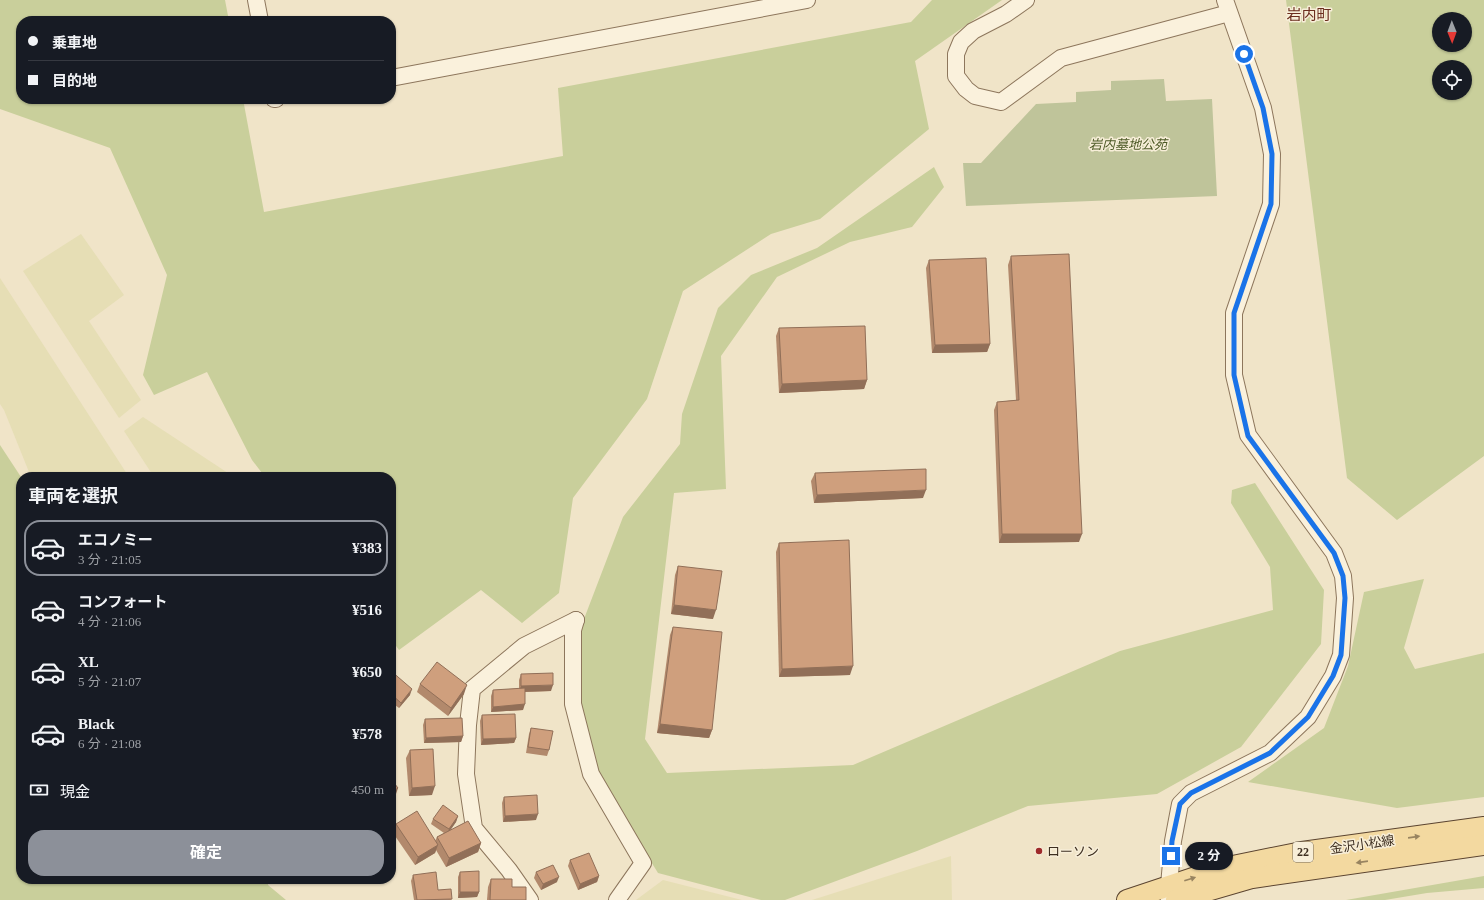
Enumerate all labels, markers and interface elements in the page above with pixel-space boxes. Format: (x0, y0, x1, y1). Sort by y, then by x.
district label: 岩内町 (1286, 7, 1332, 23)
north arrow (1432, 12, 1472, 52)
map controls (1432, 12, 1472, 100)
text: 乗車地 (52, 35, 97, 51)
route start (1235, 45, 1253, 63)
button: locate (1432, 60, 1472, 100)
text: 目的地 (52, 73, 97, 89)
park label: 岩内墓地公苑 (1089, 137, 1169, 152)
text: 車両を選択 (28, 486, 118, 506)
icon: car (30, 530, 66, 566)
text: エコノミー (78, 532, 153, 548)
text: ¥383 (352, 540, 382, 556)
text: 3 分 · 21:05 (78, 552, 141, 567)
icon: car (30, 592, 66, 628)
text: コンフォート (78, 594, 168, 610)
text: ¥516 (352, 602, 382, 618)
text: 4 分 · 21:06 (78, 614, 141, 629)
icon: car (30, 654, 66, 690)
text: XL (78, 654, 99, 670)
text: ¥650 (352, 664, 382, 680)
text: 5 分 · 21:07 (78, 674, 141, 689)
icon: car (30, 716, 66, 752)
text: Black (78, 716, 115, 732)
text: ¥578 (352, 726, 382, 742)
text: 6 分 · 21:08 (78, 736, 141, 751)
icon: cash (28, 779, 50, 801)
text: 450 m (351, 782, 384, 797)
text: 現金 (60, 784, 90, 800)
button: 確定 (28, 830, 384, 876)
street label: 金沢小松線 (1329, 833, 1395, 856)
one-way arrow (1408, 834, 1420, 840)
callout: 2 分 (1185, 842, 1233, 870)
road number: 22 (1293, 842, 1313, 862)
place label: ローソン (1047, 844, 1099, 859)
marker: ローソン (1034, 846, 1044, 856)
route end (1162, 847, 1180, 865)
text: 2 分 (1198, 848, 1220, 863)
one-way arrow (1356, 859, 1368, 865)
one-way arrow (1185, 876, 1197, 882)

